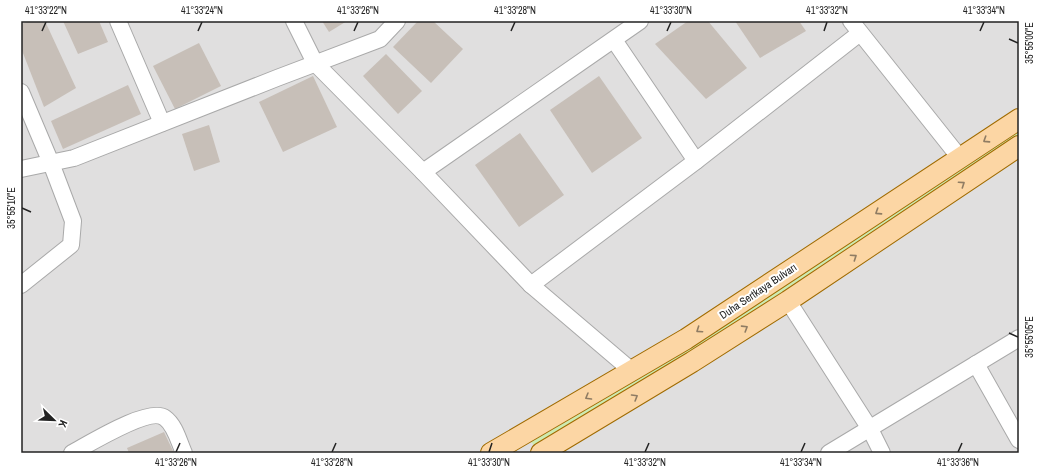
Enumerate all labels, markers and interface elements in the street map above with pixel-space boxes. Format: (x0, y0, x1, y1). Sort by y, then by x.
text: 41°33'22"N (25, 4, 67, 17)
text: 41°33'24"N (181, 4, 223, 17)
text: 41°33'26"N (337, 4, 379, 17)
text: 41°33'28"N (494, 4, 536, 17)
text: 41°33'30"N (650, 4, 692, 17)
text: 41°33'32"N (806, 4, 848, 17)
text: 41°33'34"N (963, 4, 1005, 17)
text: 35°55'00"E (1023, 22, 1036, 64)
one-way arrow (984, 136, 991, 143)
one-way arrow (957, 182, 964, 189)
text: 35°55'10"E (5, 187, 18, 229)
one-way arrow (875, 207, 882, 215)
one-way arrow (850, 254, 857, 262)
street label: Duha Sertkaya Bulvarı (717, 260, 799, 322)
text: 35°55'05"E (1023, 316, 1036, 358)
one-way arrow (697, 325, 704, 332)
one-way arrow (741, 326, 748, 333)
one-way arrow (585, 392, 592, 399)
one-way arrow (631, 394, 638, 401)
north arrow (34, 400, 74, 440)
text: K (55, 418, 71, 430)
text: 41°33'26"N (155, 456, 197, 469)
text: 41°33'28"N (311, 456, 353, 469)
text: 41°33'30"N (468, 456, 510, 469)
text: 41°33'32"N (624, 456, 666, 469)
text: 41°33'34"N (780, 456, 822, 469)
text: 41°33'36"N (937, 456, 979, 469)

